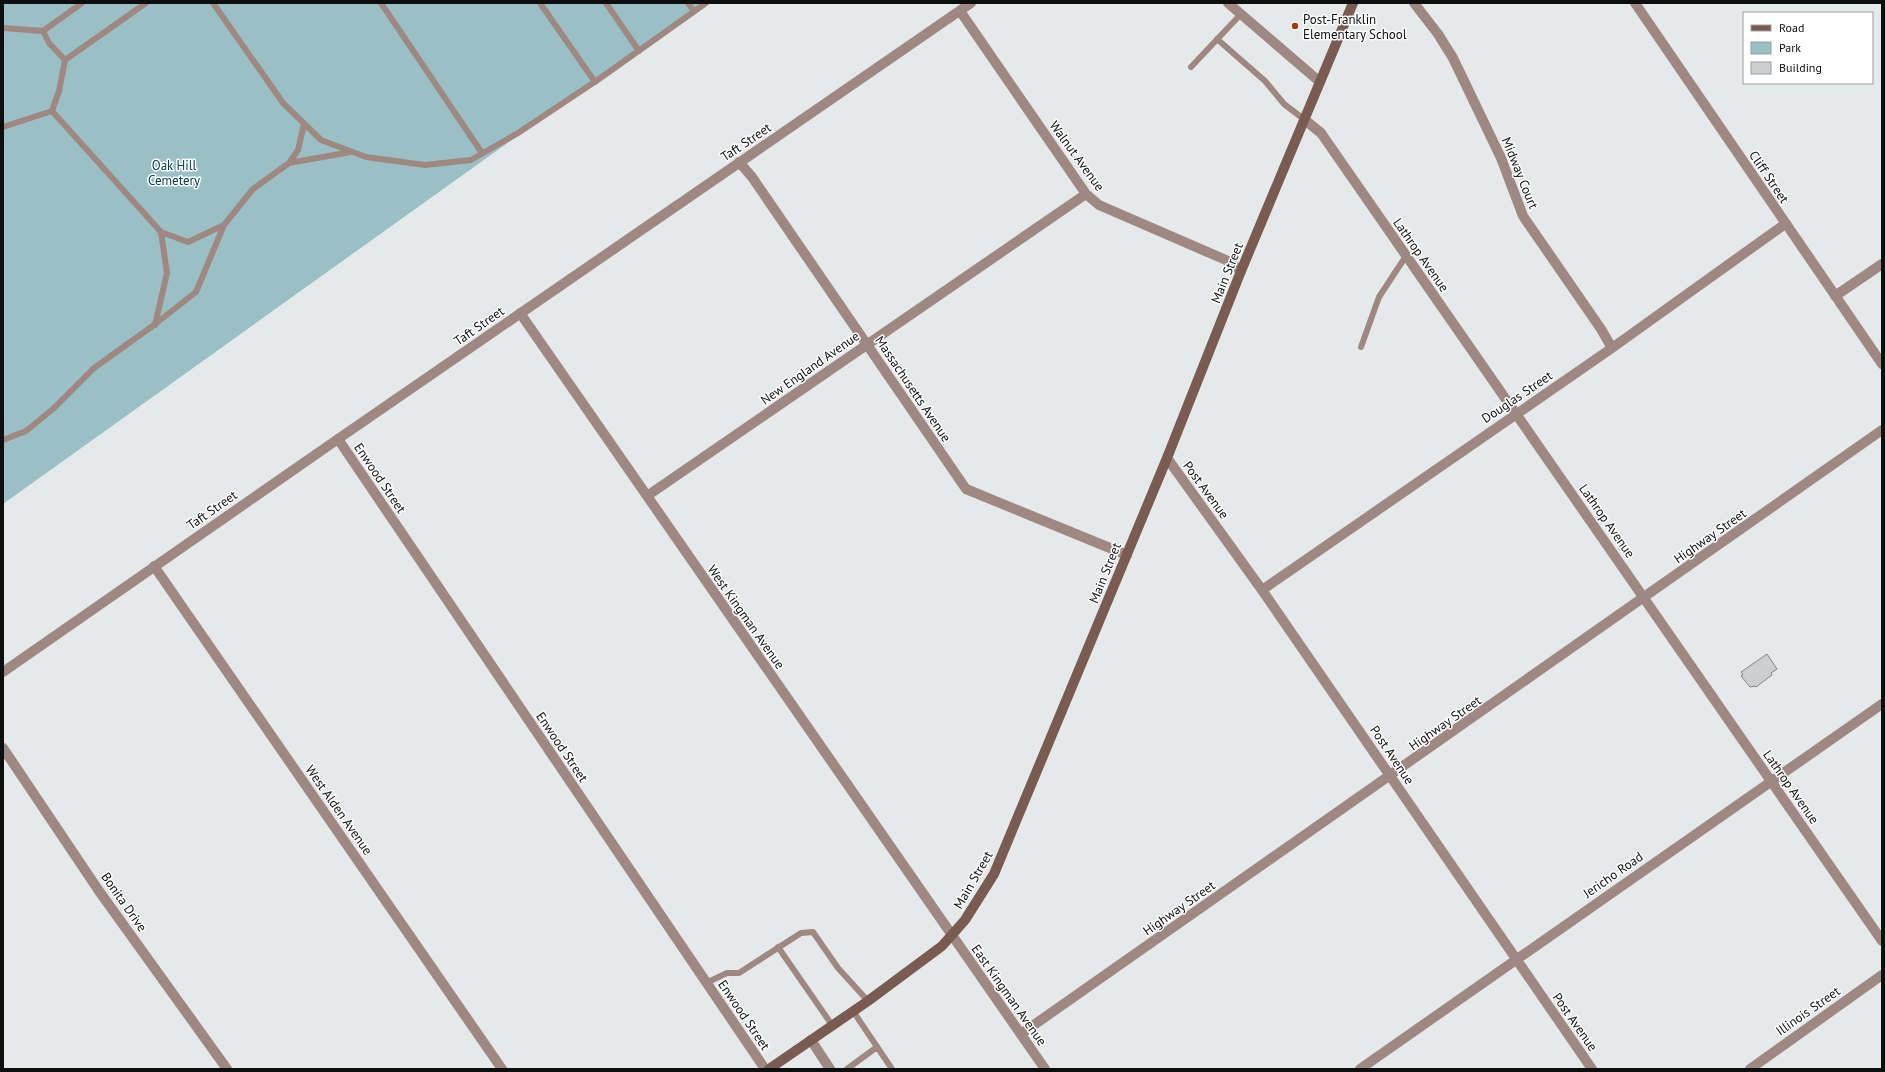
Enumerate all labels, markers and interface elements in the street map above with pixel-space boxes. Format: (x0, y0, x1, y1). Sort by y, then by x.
place label: Post-Franklin Elementary School (1303, 11, 1407, 43)
legend (1743, 12, 1873, 84)
text: Road (1779, 20, 1804, 35)
marker: Post-Franklin Elementary School (1290, 21, 1300, 31)
text: Park (1779, 40, 1801, 55)
text: Building (1779, 60, 1822, 75)
street label: Walnut Avenue (1046, 118, 1108, 194)
street label: Taft Street (717, 119, 775, 165)
street label: Midway Court (1498, 135, 1542, 212)
street label: Cliff Street (1745, 148, 1793, 207)
park label: Oak Hill Cemetery (148, 157, 200, 189)
street label: Lathrop Avenue (1389, 215, 1453, 295)
street label: Main Street (1207, 240, 1247, 306)
street label: Taft Street (451, 302, 508, 349)
street label: New England Avenue (757, 327, 863, 409)
street label: Massachusetts Avenue (871, 333, 955, 445)
street label: Douglas Street (1478, 367, 1556, 427)
street label: Enwood Street (350, 440, 410, 517)
street label: Post Avenue (1179, 458, 1233, 522)
street label: Lathrop Avenue (1575, 481, 1639, 561)
street label: Taft Street (184, 486, 241, 533)
street label: Highway Street (1670, 504, 1750, 567)
street label: Main Street (1085, 540, 1125, 606)
street label: West Kingman Avenue (704, 562, 788, 672)
street label: Highway Street (1405, 691, 1485, 754)
street label: Enwood Street (532, 709, 592, 786)
street label: Post Avenue (1366, 722, 1418, 788)
street label: Lathrop Avenue (1759, 747, 1823, 827)
street label: West Alden Avenue (302, 762, 376, 858)
street label: Main Street (950, 848, 997, 912)
street label: Jericho Road (1579, 848, 1646, 902)
street label: Bonita Drive (97, 869, 151, 935)
street label: Highway Street (1139, 876, 1219, 939)
street label: East Kingman Avenue (968, 941, 1050, 1049)
street label: Enwood Street (714, 977, 774, 1054)
street label: Illinois Street (1773, 982, 1844, 1039)
street label: Post Avenue (1549, 990, 1601, 1054)

